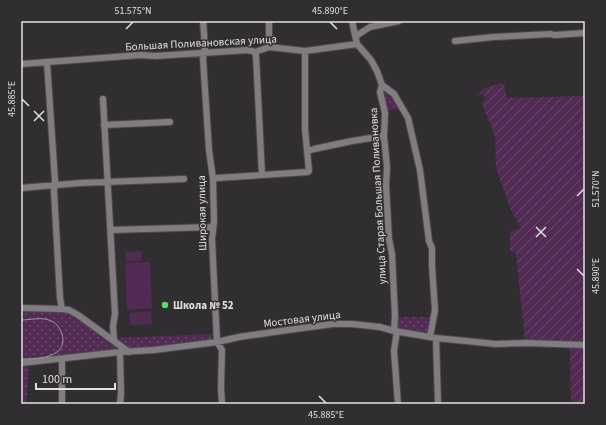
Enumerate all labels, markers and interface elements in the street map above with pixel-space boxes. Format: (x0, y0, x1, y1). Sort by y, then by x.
text: 51.575°N (114, 4, 152, 18)
text: 45.890°E (312, 4, 348, 18)
street label: Большая Поливановская улица (125, 32, 277, 54)
text: 45.885°E (5, 81, 19, 117)
street label: улица Старая Большая Поливановка (366, 107, 390, 285)
text: 51.570°N (589, 170, 603, 208)
street label: Широкая улица (194, 175, 210, 251)
text: 45.890°E (589, 258, 603, 294)
place label: Школа № 52 (173, 298, 234, 313)
marker: Школа № 52 (160, 300, 170, 310)
street label: Мостовая улица (263, 307, 341, 331)
scale bar (36, 365, 115, 391)
text: 100 m (42, 371, 72, 388)
text: 45.885°E (308, 408, 344, 422)

